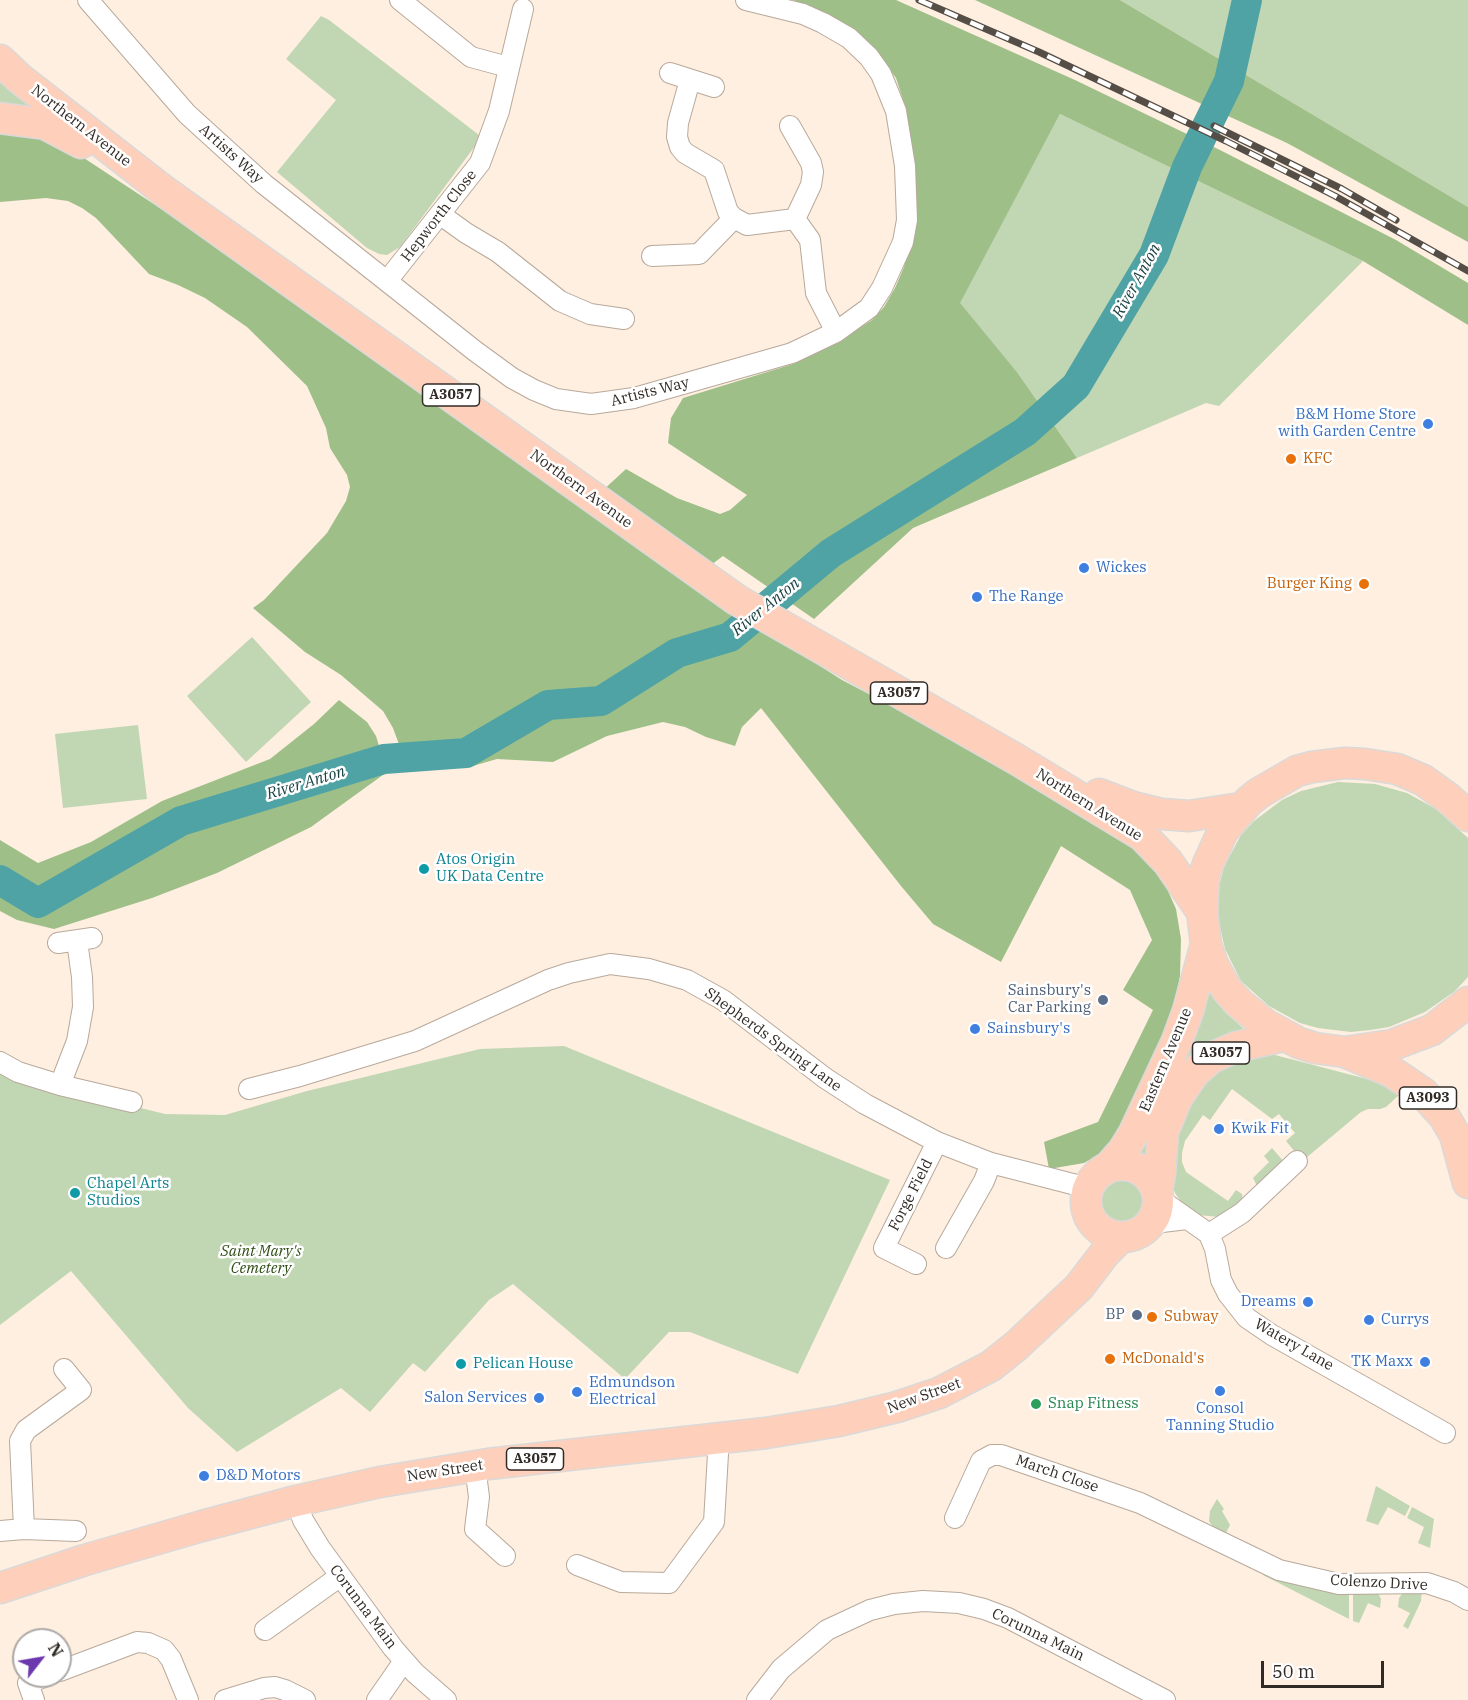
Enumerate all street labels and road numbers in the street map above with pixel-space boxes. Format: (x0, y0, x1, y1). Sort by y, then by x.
street label: Northern Avenue (27, 81, 135, 171)
street label: Artists Way (195, 121, 267, 187)
street label: Hepworth Close (397, 166, 481, 266)
street label: Artists Way (609, 374, 691, 410)
road number: A3057 (422, 384, 480, 406)
street label: Northern Avenue (526, 446, 636, 532)
road number: A3057 (870, 682, 928, 704)
street label: Northern Avenue (1033, 765, 1145, 845)
street label: Shepherds Spring Lane (701, 984, 845, 1096)
street label: Eastern Avenue (1136, 1005, 1196, 1115)
road number: A3057 (1192, 1042, 1250, 1064)
road number: A3093 (1400, 1087, 1456, 1109)
street label: Forge Field (885, 1156, 937, 1234)
street label: Watery Lane (1251, 1315, 1337, 1375)
street label: New Street (885, 1374, 963, 1418)
road number: A3057 (506, 1448, 564, 1470)
street label: March Close (1013, 1451, 1101, 1497)
street label: New Street (406, 1456, 484, 1486)
street label: Corunna Main (326, 1561, 400, 1653)
street label: Colenzo Drive (1330, 1571, 1428, 1595)
street label: Corunna Main (989, 1605, 1087, 1665)

